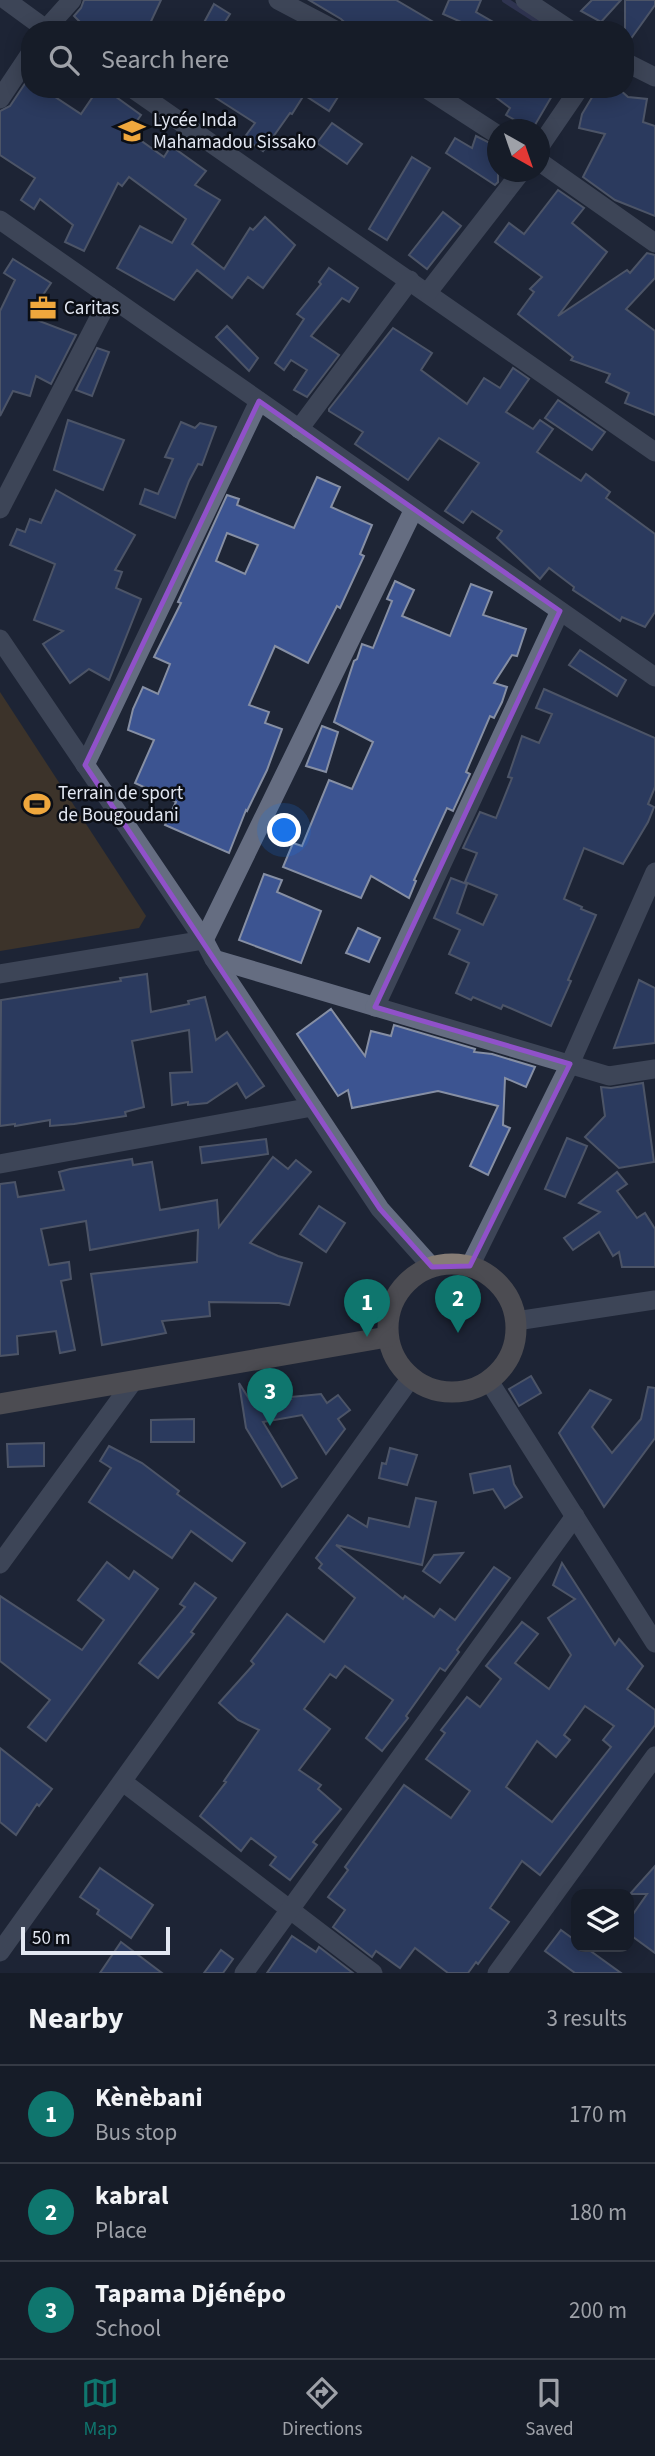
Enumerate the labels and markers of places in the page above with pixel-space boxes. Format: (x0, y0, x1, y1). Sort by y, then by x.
place label: Lycée Inda Mahamadou Sissako (153, 107, 316, 156)
school or university icon: Lycée Inda Mahamadou Sissako (117, 116, 147, 146)
office icon: Caritas (28, 293, 58, 323)
place label: Caritas (64, 295, 119, 322)
place label: Terrain de sport de Bougoudani (58, 780, 184, 829)
sports icon: Terrain de sport de Bougoudani (22, 789, 52, 819)
pin: 2 (435, 1275, 481, 1333)
pin: 1 (344, 1279, 390, 1337)
pin: 3 (247, 1368, 293, 1426)

